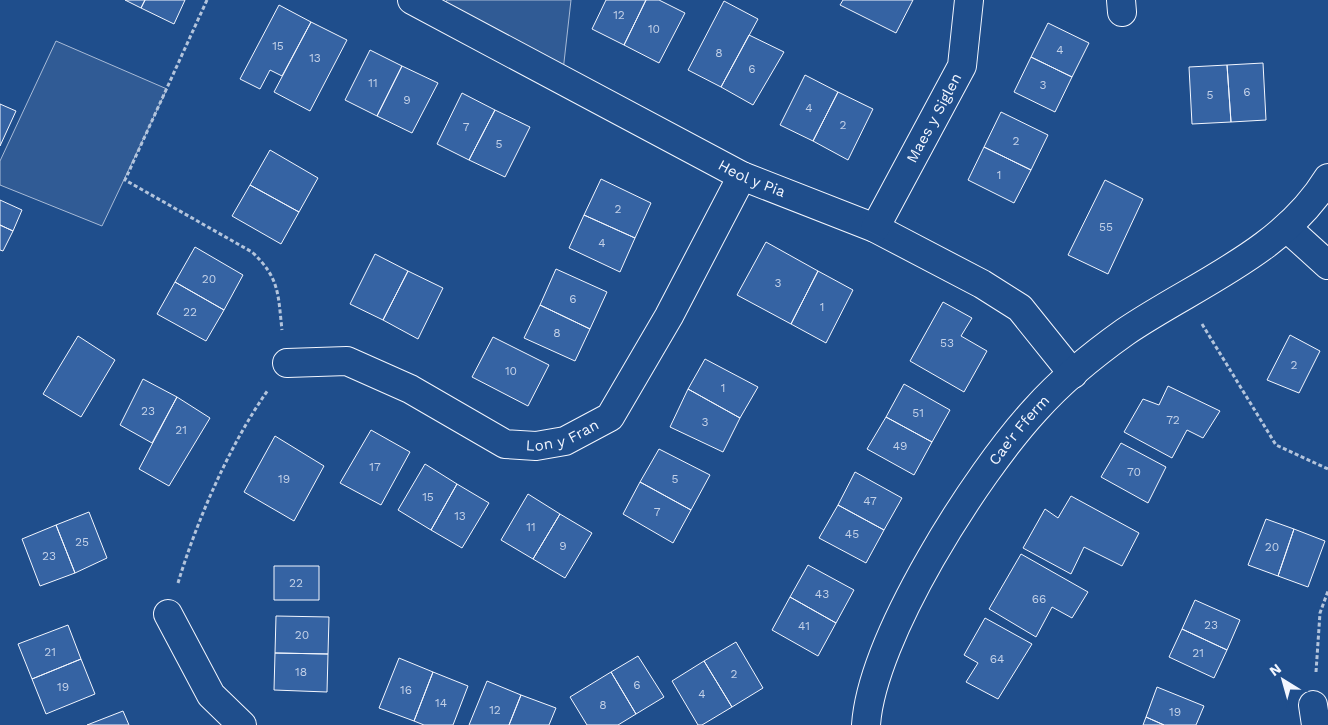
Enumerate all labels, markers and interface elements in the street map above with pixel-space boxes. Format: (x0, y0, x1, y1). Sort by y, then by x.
house number: 12 (613, 8, 625, 22)
house number: 10 (648, 22, 660, 36)
house number: 15 (272, 39, 284, 53)
house number: 4 (1056, 43, 1064, 57)
house number: 8 (715, 46, 723, 60)
house number: 13 (309, 51, 321, 65)
house number: 6 (748, 62, 756, 76)
street label: Maes y Siglen (903, 70, 966, 166)
house number: 11 (368, 76, 378, 90)
house number: 3 (1040, 78, 1047, 92)
house number: 6 (1243, 85, 1251, 99)
house number: 5 (1207, 88, 1214, 102)
house number: 9 (403, 93, 411, 107)
house number: 4 (805, 101, 813, 115)
house number: 2 (840, 118, 847, 132)
house number: 7 (463, 120, 470, 134)
house number: 2 (1013, 134, 1020, 148)
house number: 5 (496, 137, 503, 151)
street label: Heol y Pia (715, 156, 788, 201)
house number: 1 (997, 168, 1001, 182)
house number: 2 (615, 202, 622, 216)
house number: 55 (1099, 220, 1113, 234)
house number: 4 (598, 236, 606, 250)
house number: 20 (202, 272, 216, 286)
house number: 3 (775, 276, 782, 290)
house number: 6 (569, 292, 577, 306)
house number: 1 (820, 300, 824, 314)
house number: 22 (183, 305, 197, 319)
house number: 8 (553, 326, 561, 340)
house number: 53 (940, 336, 954, 350)
house number: 2 (1291, 358, 1298, 372)
house number: 10 (505, 364, 517, 378)
house number: 1 (721, 381, 725, 395)
street label: Cae'r Fferm (985, 391, 1053, 469)
house number: 23 (141, 404, 155, 418)
house number: 51 (912, 406, 924, 420)
house number: 72 (1166, 413, 1180, 427)
house number: 3 (702, 415, 709, 429)
street label: Lon y Fran (525, 416, 602, 455)
house number: 21 (175, 423, 187, 437)
house number: 49 (893, 439, 907, 453)
house number: 17 (369, 460, 381, 474)
house number: 70 (1127, 465, 1141, 479)
house number: 19 (278, 472, 290, 486)
house number: 5 (672, 472, 679, 486)
house number: 15 (422, 490, 434, 504)
house number: 47 (863, 494, 877, 508)
house number: 7 (654, 505, 661, 519)
house number: 13 (454, 509, 466, 523)
house number: 11 (526, 520, 536, 534)
house number: 45 (845, 527, 859, 541)
house number: 25 (75, 535, 89, 549)
house number: 9 (559, 539, 567, 553)
house number: 20 (1265, 540, 1279, 554)
house number: 23 (42, 549, 56, 563)
house number: 22 (289, 576, 303, 590)
house number: 43 (815, 587, 829, 601)
house number: 66 (1032, 592, 1046, 606)
house number: 23 (1204, 618, 1218, 632)
house number: 41 (798, 619, 810, 633)
house number: 20 (295, 628, 309, 642)
house number: 21 (44, 645, 56, 659)
house number: 21 (1192, 646, 1204, 660)
house number: 64 (990, 652, 1004, 666)
north arrow (1258, 655, 1308, 705)
text: N (1266, 660, 1284, 679)
house number: 18 (295, 665, 307, 679)
house number: 2 (731, 667, 738, 681)
house number: 6 (633, 678, 641, 692)
house number: 19 (57, 680, 69, 694)
house number: 16 (400, 683, 412, 697)
house number: 4 (698, 687, 706, 701)
house number: 14 (435, 696, 447, 710)
house number: 8 (599, 698, 607, 712)
house number: 12 (489, 703, 501, 717)
house number: 19 (1169, 705, 1181, 719)

